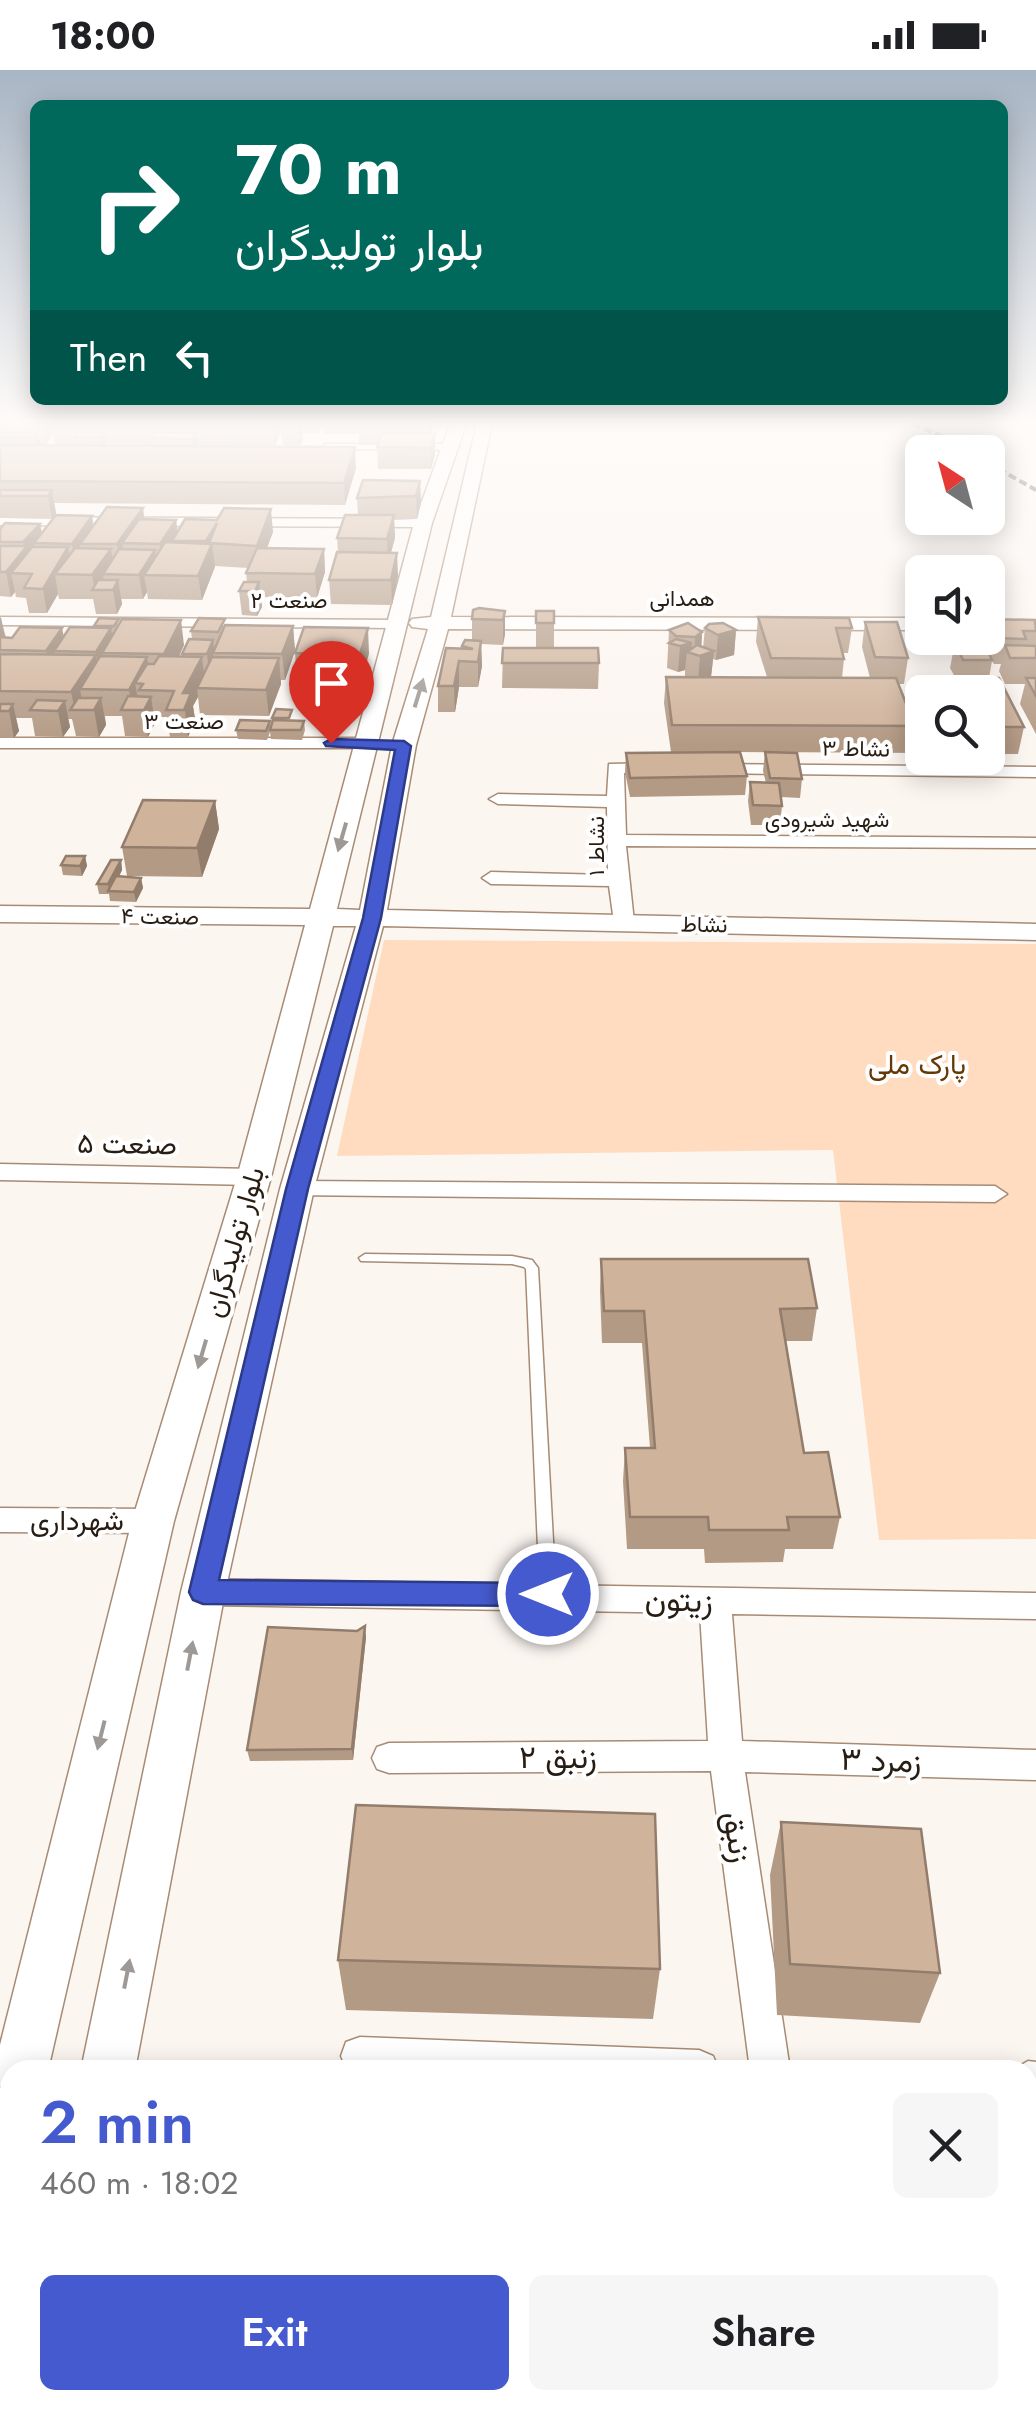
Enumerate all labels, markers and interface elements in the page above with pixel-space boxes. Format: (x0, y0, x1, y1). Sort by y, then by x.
text: 18:00 (50, 8, 156, 63)
text: 70 m (235, 119, 402, 220)
icon: right (70, 140, 200, 270)
text: بلوار تولیدگران (235, 212, 484, 277)
text: Then (70, 330, 147, 385)
icon: left (167, 330, 222, 385)
north arrow (905, 435, 1005, 535)
map controls (905, 435, 1005, 775)
button: sound (905, 555, 1005, 655)
street label: همدانی (649, 582, 715, 614)
street label: صنعت ۲ (251, 584, 327, 616)
pin (289, 641, 374, 744)
icon: arrive (304, 656, 359, 711)
button: search (905, 675, 1005, 775)
one-way arrow (412, 677, 427, 708)
street label: صنعت ۳ (144, 705, 224, 737)
street label: نشاط ۳ (822, 731, 890, 765)
street label: شهید شیرودی (765, 803, 889, 835)
street label: نشاط ۱ (580, 816, 612, 876)
one-way arrow (333, 822, 349, 853)
street label: صنعت ۴ (121, 899, 199, 933)
street label: نشاط (680, 908, 728, 940)
park label: پارک ملی (868, 1044, 966, 1085)
street label: صنعت ۵ (77, 1123, 177, 1165)
street label: بلوار تولیدگران (193, 1162, 275, 1322)
one-way arrow (194, 1339, 209, 1369)
street label: شهرداری (30, 1500, 124, 1541)
position arrow (496, 1542, 600, 1646)
street label: زیتون (644, 1576, 714, 1624)
one-way arrow (183, 1639, 198, 1671)
one-way arrow (93, 1720, 109, 1751)
street label: زنبق ۲ (519, 1734, 597, 1780)
street label: زمرد ۳ (840, 1736, 922, 1784)
street label: زنبق (712, 1808, 764, 1866)
one-way arrow (119, 1959, 135, 1990)
text: 2 min (40, 2079, 194, 2166)
button: close (893, 2093, 998, 2198)
text: 460 m · 18:02 (40, 2160, 239, 2206)
button: Exit (40, 2275, 509, 2390)
button: Share (529, 2275, 998, 2390)

